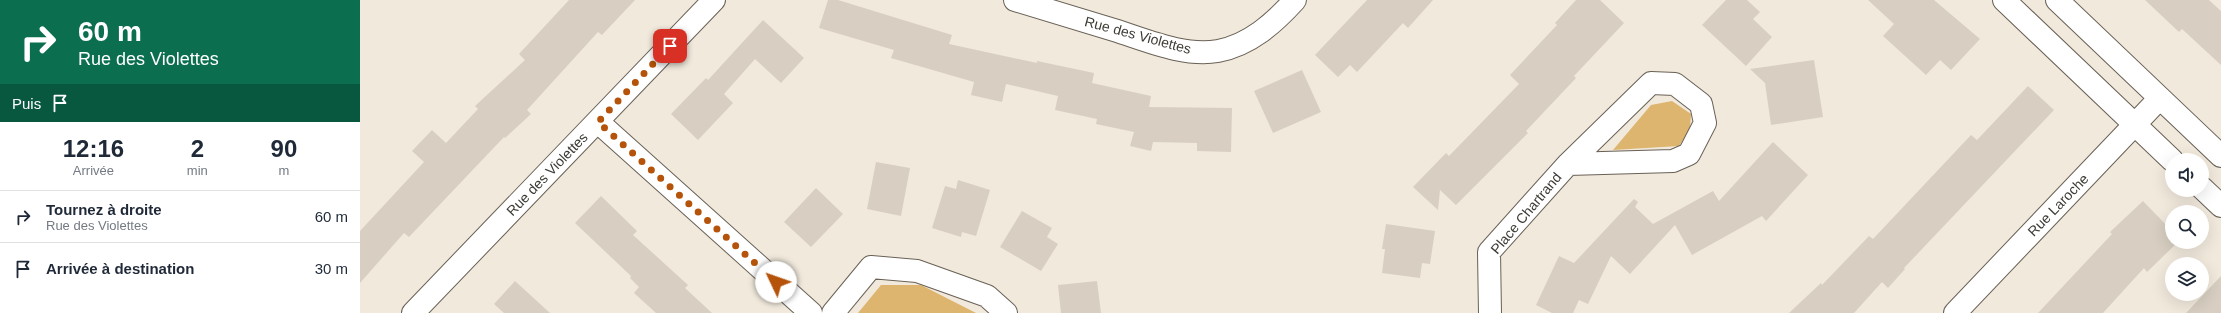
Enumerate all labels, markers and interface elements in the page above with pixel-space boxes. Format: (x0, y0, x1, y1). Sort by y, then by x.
street label: Rue des Violettes (1083, 13, 1193, 57)
icon: right (12, 16, 64, 68)
text: 60 m (78, 16, 142, 47)
pin (653, 29, 687, 63)
icon: arrive (659, 35, 681, 57)
text: Rue des Violettes (78, 49, 219, 69)
icon: arrive (49, 92, 71, 114)
text: Puis (12, 95, 41, 112)
street label: Rue des Violettes (503, 129, 591, 219)
text: 12:16 (63, 135, 124, 162)
text: 2 (191, 135, 204, 162)
text: 90 (271, 135, 297, 162)
map controls (2165, 153, 2209, 301)
button: sound (2165, 153, 2209, 197)
text: Arrivée (73, 163, 114, 178)
text: min (187, 163, 208, 178)
text: m (278, 163, 289, 178)
street label: Place Chartrand (1487, 169, 1565, 257)
street label: Rue Laroche (2024, 170, 2092, 239)
text: Tournez à droite (46, 201, 162, 218)
button: search (2165, 205, 2209, 249)
icon: right (12, 206, 34, 228)
text: 60 m (315, 208, 348, 225)
text: Rue des Violettes (46, 218, 148, 233)
button: layers (2165, 257, 2209, 301)
icon: arrive (12, 258, 34, 280)
text: Arrivée à destination (46, 260, 194, 277)
text: 30 m (315, 260, 348, 277)
position arrow (755, 261, 797, 303)

